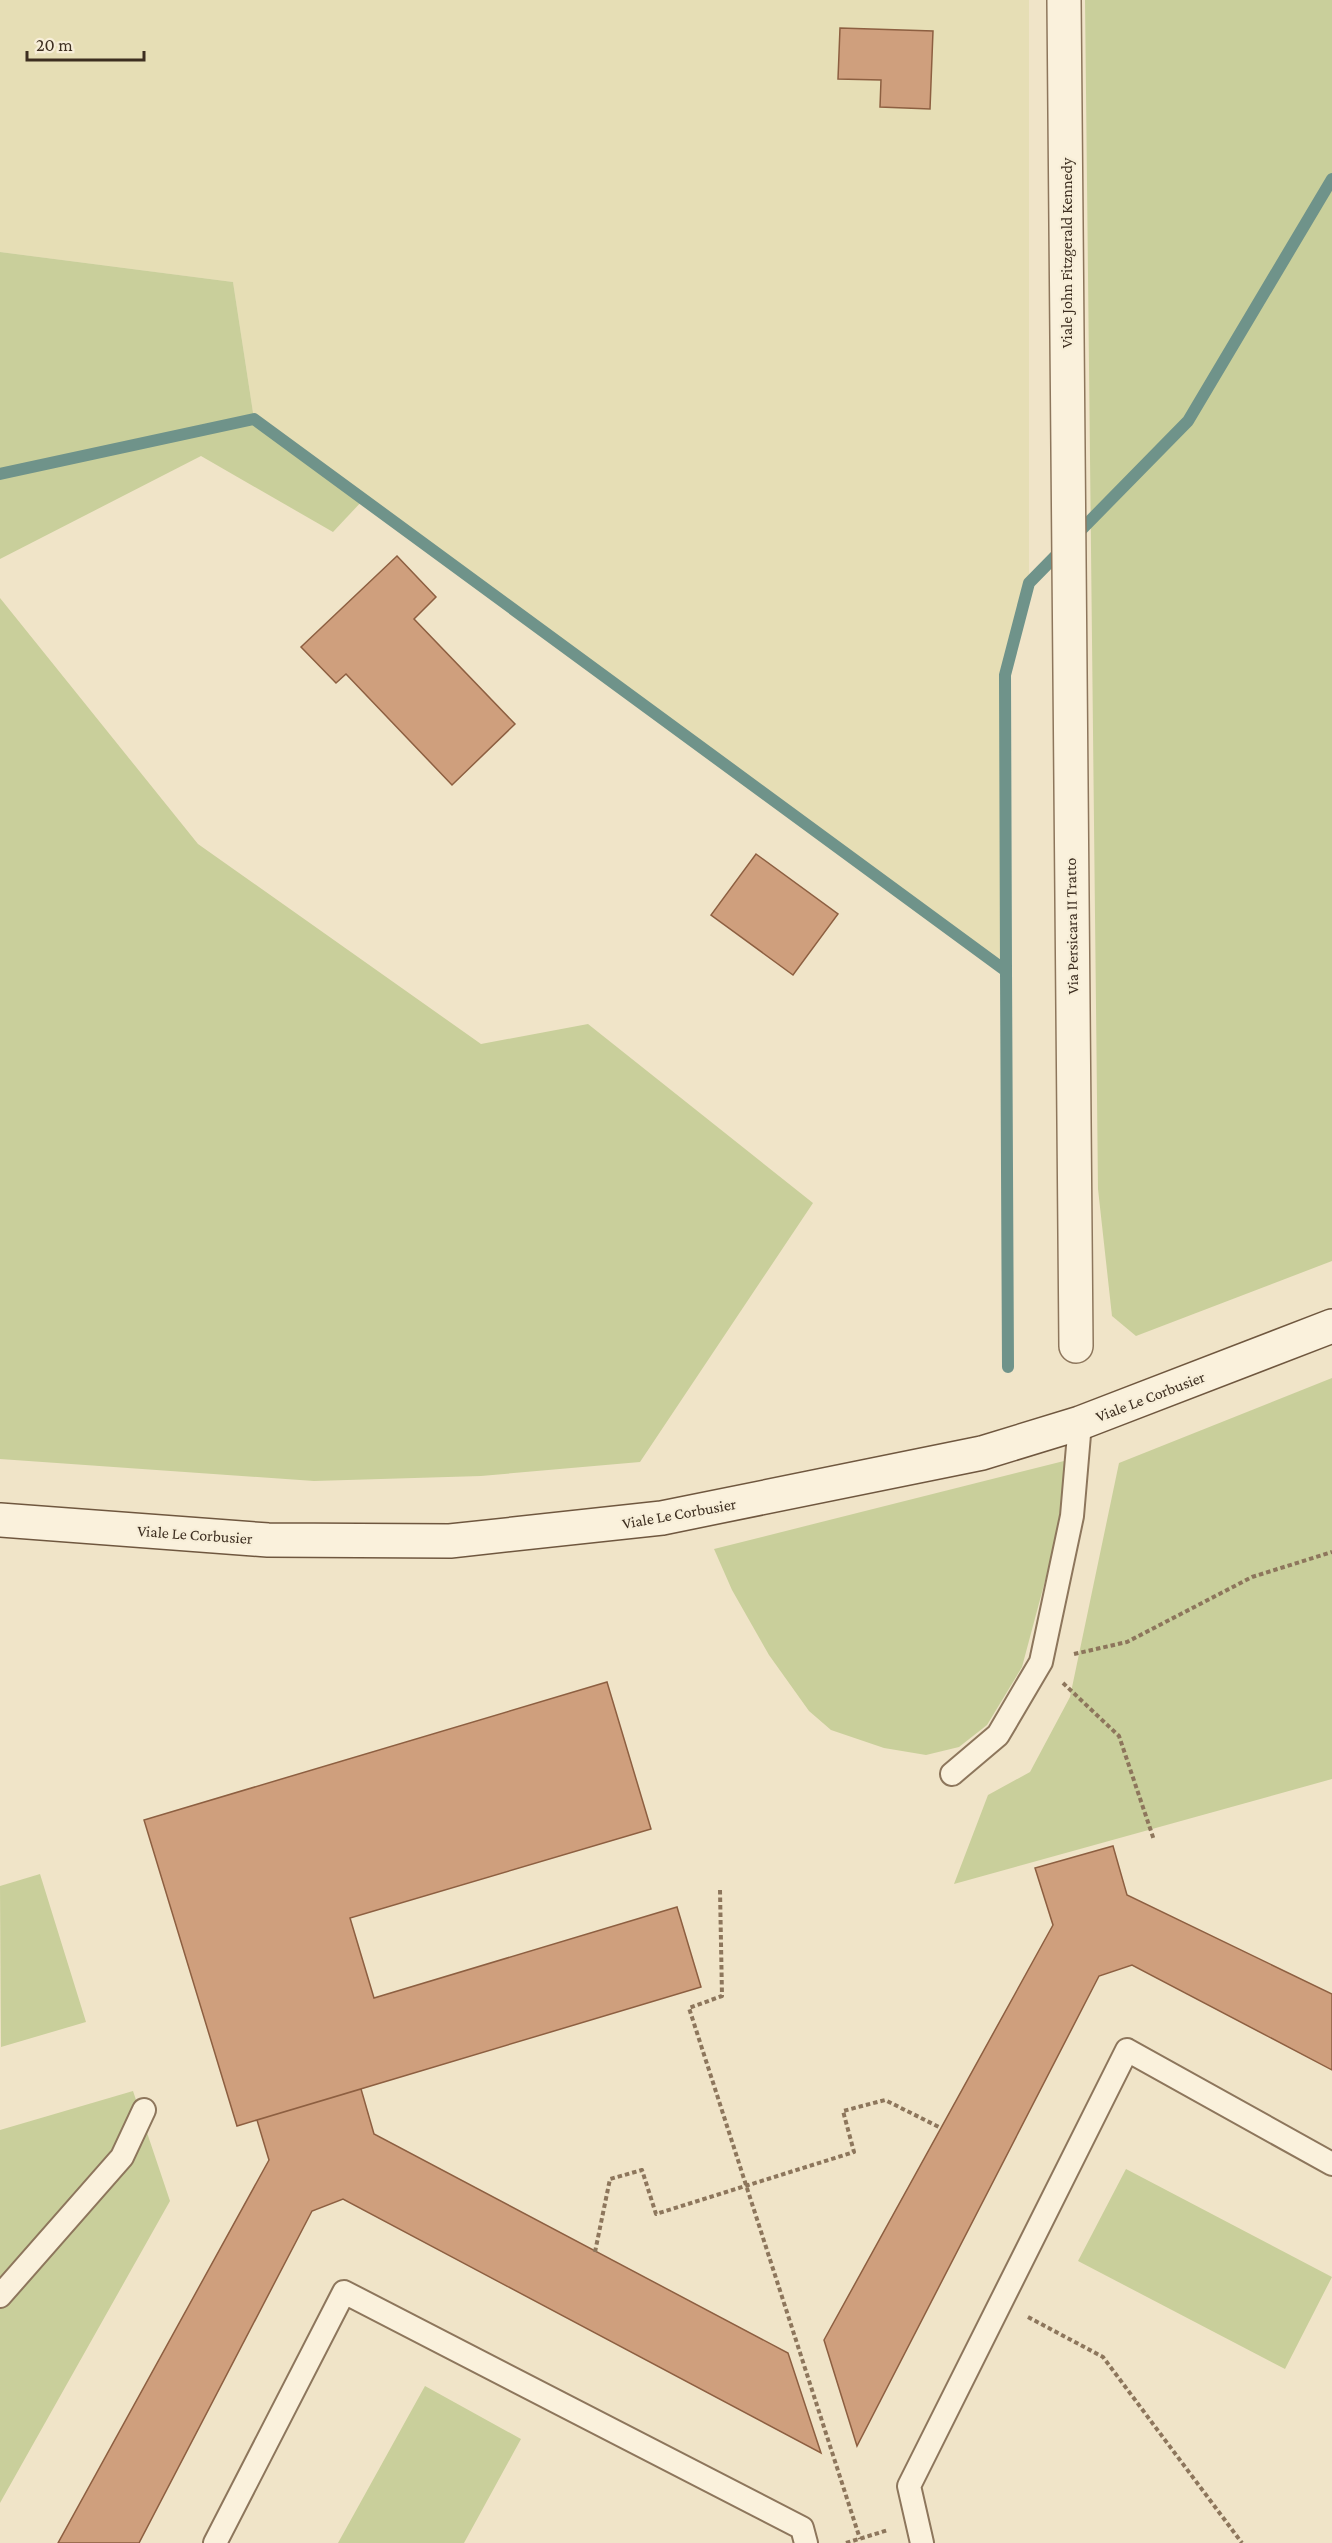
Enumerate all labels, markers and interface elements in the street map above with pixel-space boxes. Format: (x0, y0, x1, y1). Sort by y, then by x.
scale bar (27, 24, 144, 62)
text: 20 m (36, 35, 73, 55)
street label: Viale John Fitzgerald Kennedy (1058, 157, 1076, 348)
street label: Via Persicara II Tratto (1062, 857, 1081, 994)
street label: Viale Le Corbusier (1093, 1368, 1207, 1425)
street label: Viale Le Corbusier (621, 1495, 738, 1532)
street label: Viale Le Corbusier (137, 1522, 253, 1547)

